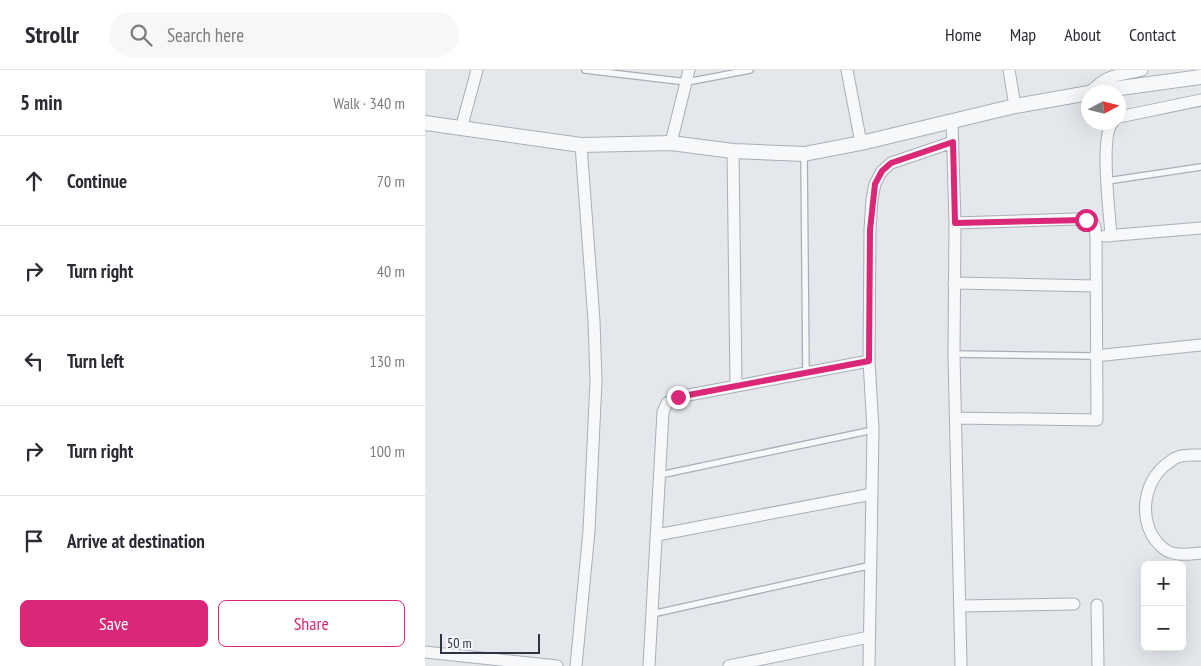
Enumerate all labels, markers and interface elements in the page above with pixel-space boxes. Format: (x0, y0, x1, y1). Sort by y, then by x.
search box (109, 12, 459, 57)
text: Strollr (25, 19, 79, 50)
icon: search (127, 21, 155, 49)
text: Search here (167, 23, 244, 47)
text: Home (945, 23, 982, 46)
text: Map (1010, 23, 1036, 46)
text: About (1064, 23, 1101, 46)
text: Contact (1129, 23, 1176, 46)
north arrow (1081, 85, 1126, 130)
text: 5 min (20, 89, 62, 116)
text: Walk · 340 m (333, 93, 405, 113)
icon: ahead (20, 167, 48, 195)
text: Continue (67, 169, 127, 193)
text: 70 m (377, 171, 405, 191)
route start (1075, 209, 1098, 232)
icon: right (20, 257, 48, 285)
text: Turn right (67, 259, 133, 283)
text: 40 m (377, 261, 405, 281)
icon: left (20, 347, 48, 375)
text: Turn left (67, 349, 124, 373)
text: 130 m (370, 351, 405, 371)
route end (667, 386, 690, 409)
icon: right (20, 437, 48, 465)
text: Turn right (67, 439, 133, 463)
text: 100 m (370, 441, 405, 461)
icon: arrive (20, 527, 48, 555)
text: Arrive at destination (67, 529, 205, 553)
map controls (1141, 561, 1186, 651)
button: + (1141, 561, 1186, 606)
button: Save (20, 600, 208, 647)
button: Share (218, 600, 405, 647)
button: − (1141, 606, 1186, 651)
scale bar (440, 631, 540, 654)
text: 50 m (447, 634, 472, 652)

